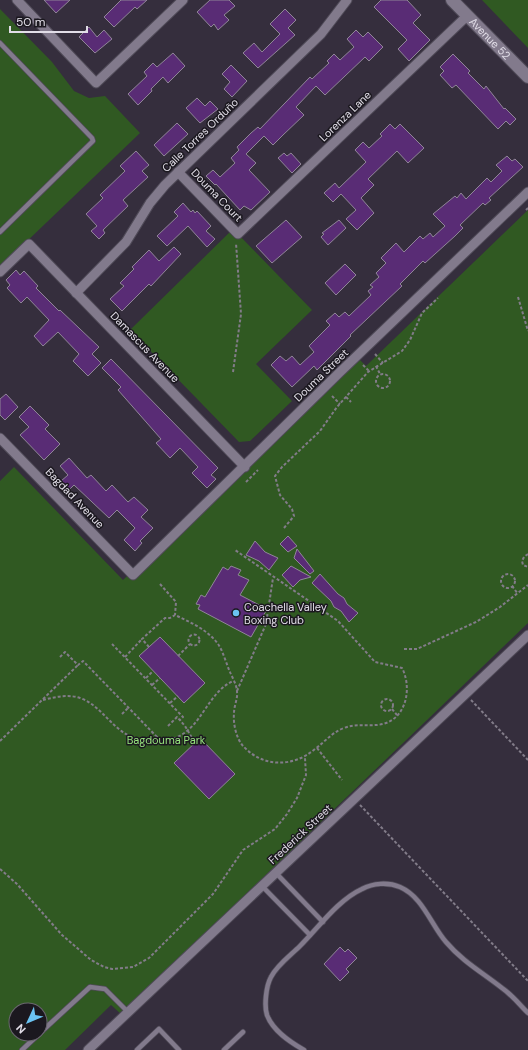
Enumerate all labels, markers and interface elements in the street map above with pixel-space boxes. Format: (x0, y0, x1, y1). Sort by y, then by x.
scale bar (10, 8, 87, 34)
text: 50 m (16, 14, 45, 30)
street label: Avenue 52 (466, 15, 514, 62)
street label: Lorenza Lane (316, 88, 374, 144)
street label: Calle Torres Orduño (159, 95, 241, 175)
street label: Douma Court (188, 166, 246, 224)
street label: Damascus Avenue (108, 309, 182, 385)
street label: Douma Street (291, 346, 351, 404)
street label: Bagdad Avenue (43, 465, 107, 531)
place label: Coachella Valley Boxing Club (244, 600, 327, 627)
marker: Coachella Valley Boxing Club (231, 608, 241, 618)
park label: Bagdouma Park (127, 733, 206, 747)
street label: Frederick Street (265, 801, 335, 867)
north arrow (8, 1002, 48, 1042)
text: N (13, 1021, 29, 1037)

